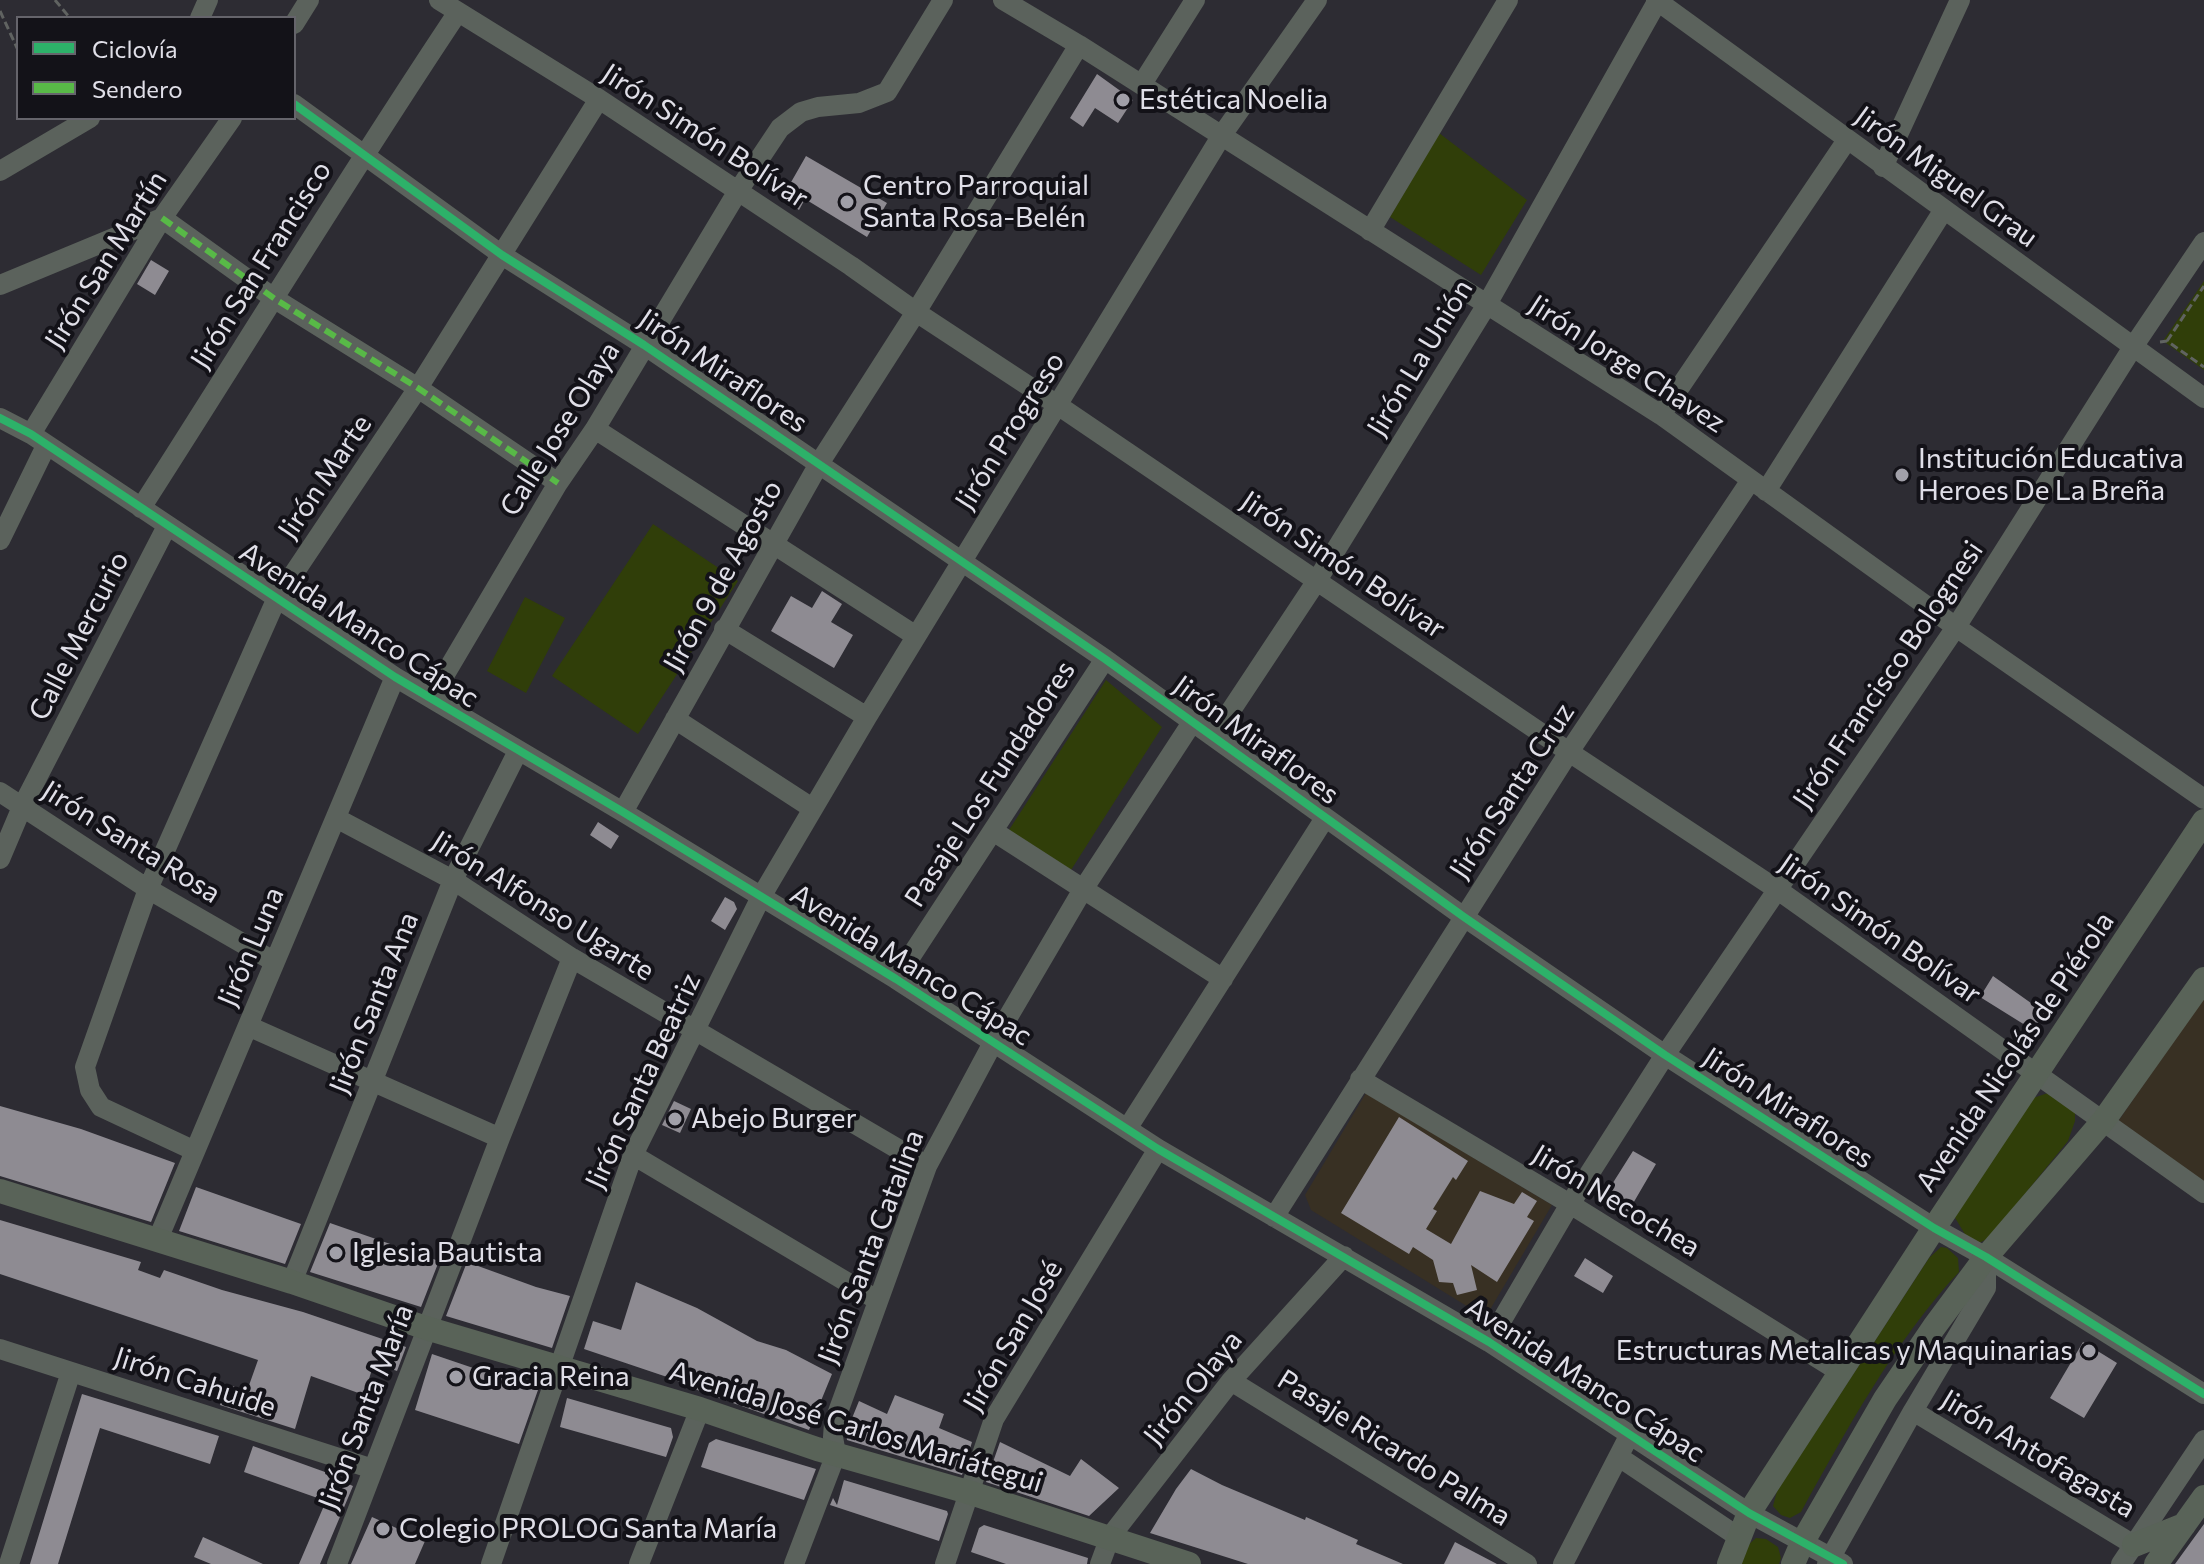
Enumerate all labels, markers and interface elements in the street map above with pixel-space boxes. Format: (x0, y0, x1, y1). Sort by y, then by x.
legend (16, 16, 296, 120)
text: Ciclovía (92, 34, 178, 63)
street label: Jirón Simón Bolívar (595, 57, 815, 215)
text: Sendero (92, 74, 183, 103)
place label: Estética Noelia (1139, 83, 1328, 117)
marker: Estética Noelia (1114, 91, 1132, 109)
street label: Jirón Miguel Grau (1848, 99, 2044, 255)
street label: Jirón San Francisco (184, 155, 338, 375)
street label: Jirón San Martín (38, 165, 174, 355)
place label: Centro Parroquial Santa Rosa-Belén (863, 169, 1089, 235)
marker: Centro Parroquial Santa Rosa-Belén (838, 193, 856, 211)
street label: Jirón La Unión (1360, 274, 1480, 442)
street label: Jirón Jorge Chavez (1523, 288, 1731, 440)
street label: Jirón Miraflores (632, 302, 814, 440)
street label: Calle Jose Olaya (493, 336, 627, 522)
street label: Jirón Progreso (948, 346, 1072, 516)
street label: Jirón Marte (271, 408, 379, 546)
place label: Institución Educativa Heroes De La Breña (1918, 442, 2184, 508)
marker: Institución Educativa Heroes De La Breña (1893, 466, 1911, 484)
street label: Jirón 9 de Agosto (657, 474, 789, 678)
street label: Jirón Simón Bolívar (1234, 484, 1452, 646)
street label: Avenida Manco Cápac (233, 535, 485, 715)
street label: Jirón Francisco Bolognesi (1786, 535, 1990, 815)
street label: Calle Mercurio (22, 546, 136, 726)
street label: Pasaje Los Fundadores (898, 655, 1082, 913)
street label: Jirón Miraflores (1166, 669, 1346, 811)
street label: Jirón Santa Cruz (1443, 697, 1581, 885)
street label: Jirón Santa Rosa (35, 774, 227, 910)
street label: Jirón Alfonso Ugarte (426, 824, 660, 988)
street label: Jirón Simón Bolívar (1772, 847, 1988, 1011)
street label: Avenida Manco Cápac (784, 877, 1038, 1053)
street label: Jirón Luna (211, 882, 291, 1012)
street label: Avenida Nicolás de Piérola (1909, 906, 2121, 1198)
street label: Jirón Santa Ana (322, 907, 426, 1099)
street label: Jirón Santa Beatriz (578, 968, 708, 1194)
street label: Jirón Miraflores (1696, 1040, 1880, 1176)
place label: Abejo Burger (691, 1102, 857, 1136)
marker: Abejo Burger (666, 1110, 684, 1128)
street label: Jirón Santa Catalina (811, 1125, 931, 1369)
street label: Jirón Necochea (1526, 1138, 1706, 1264)
place label: Iglesia Bautista (352, 1236, 543, 1270)
marker: Iglesia Bautista (327, 1244, 345, 1262)
street label: Jirón San José (956, 1255, 1070, 1417)
street label: Avenida Manco Cápac (1459, 1290, 1711, 1470)
street label: Jirón Santa María (311, 1300, 421, 1514)
street label: Jirón Olaya (1137, 1324, 1249, 1452)
place label: Estructuras Metalicas y Maquinarias (1616, 1334, 2073, 1368)
street label: Jirón Cahuide (110, 1340, 280, 1424)
marker: Estructuras Metalicas y Maquinarias (2080, 1342, 2098, 1360)
street label: Avenida José Carlos Mariátegui (665, 1354, 1047, 1500)
place label: Gracia Reina (472, 1360, 630, 1394)
street label: Pasaje Ricardo Palma (1271, 1363, 1517, 1533)
marker: Gracia Reina (447, 1368, 465, 1386)
street label: Jirón Antofagasta (1935, 1383, 2141, 1525)
place label: Colegio PROLOG Santa María (399, 1512, 777, 1546)
marker: Colegio PROLOG Santa María (374, 1520, 392, 1538)

